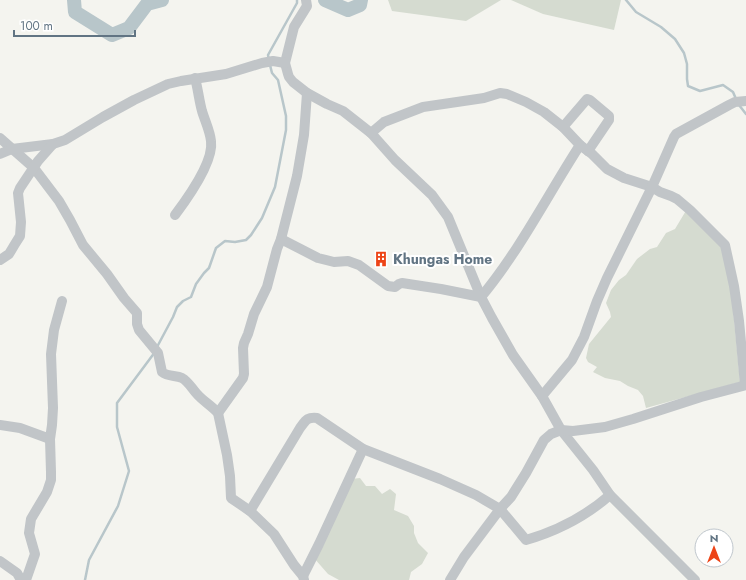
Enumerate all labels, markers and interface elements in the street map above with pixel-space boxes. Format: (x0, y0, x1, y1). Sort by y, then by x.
scale bar (14, 12, 135, 38)
text: 100 m (20, 17, 53, 35)
place label: Khungas Home (393, 249, 492, 269)
building icon: Khungas Home (372, 250, 390, 268)
north arrow (694, 528, 734, 568)
text: N (710, 530, 718, 546)

